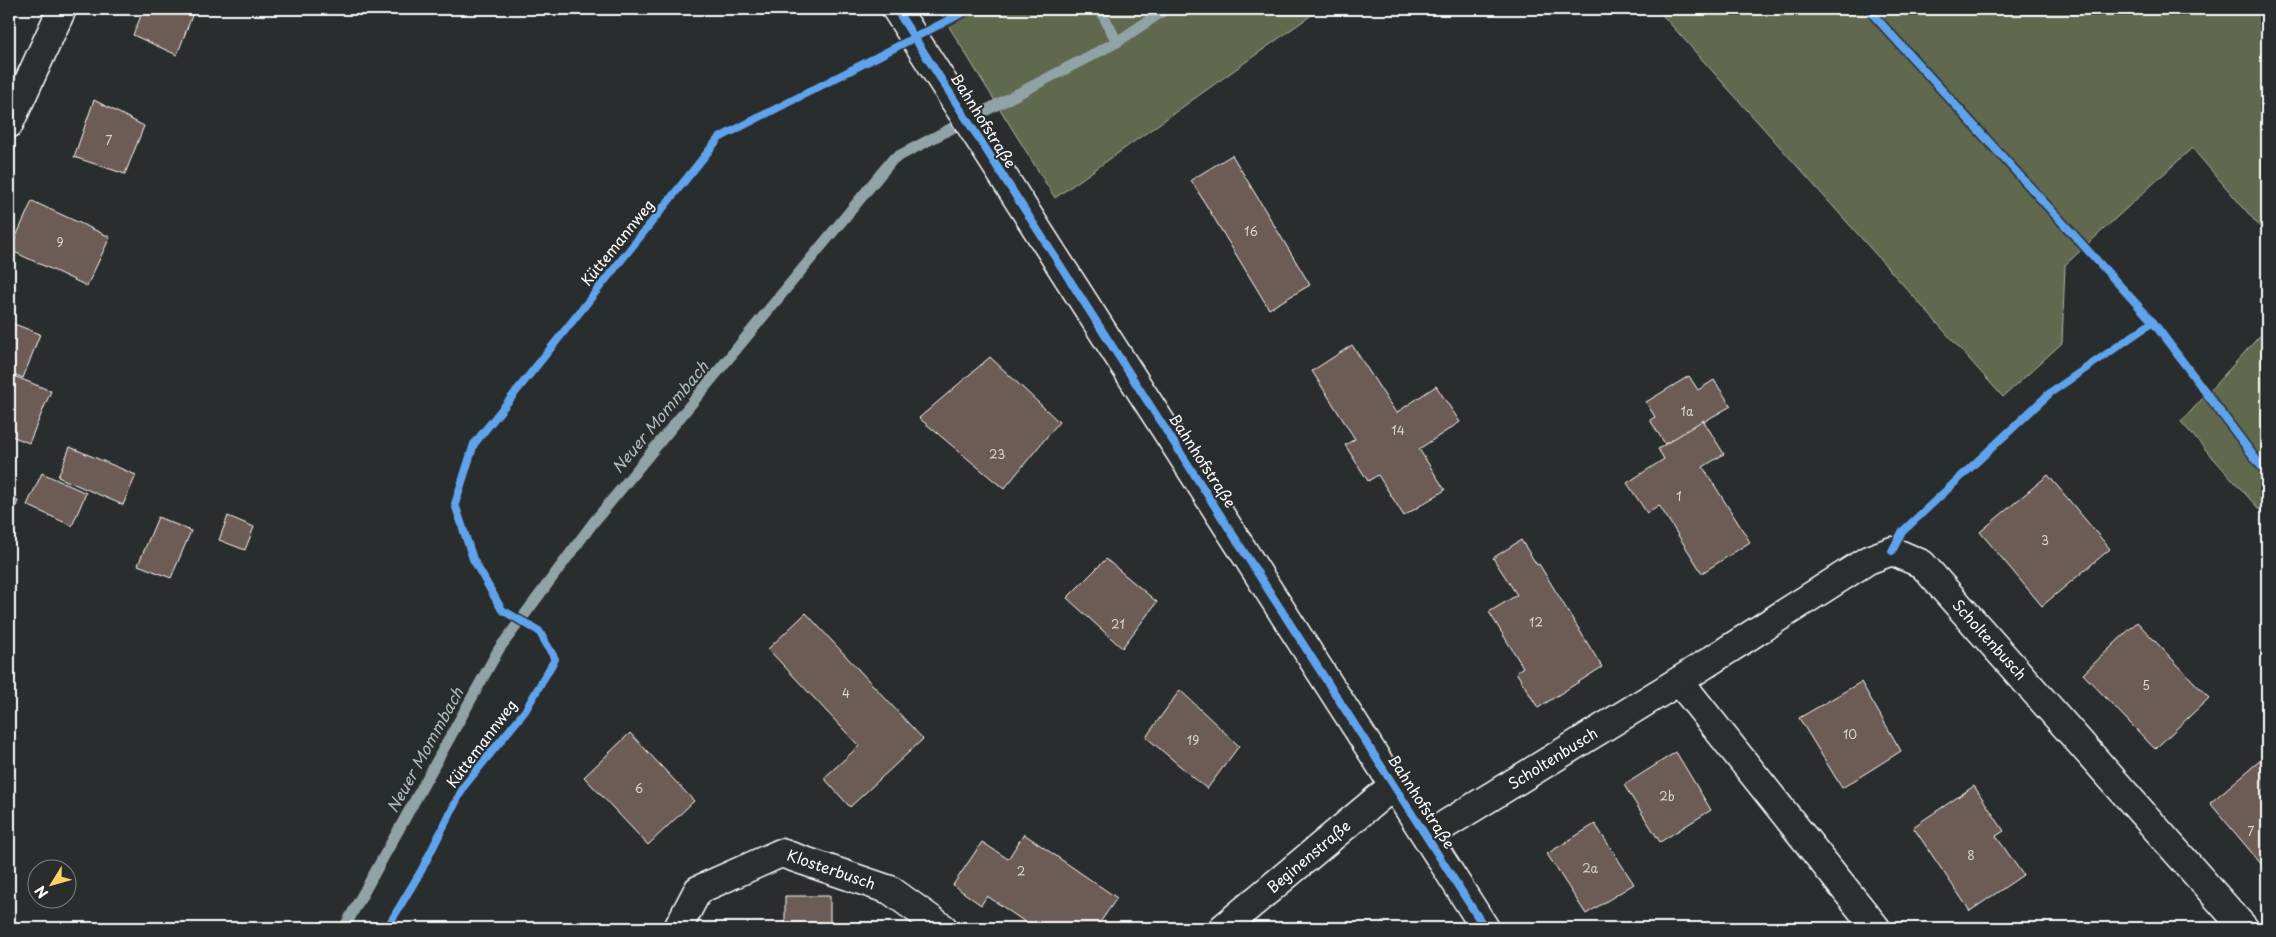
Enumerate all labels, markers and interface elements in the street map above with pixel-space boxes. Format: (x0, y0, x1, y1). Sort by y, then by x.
street label: Bahnhofstraße (946, 68, 1023, 172)
house number: 7 (106, 131, 113, 149)
street label: Küttemannweg (575, 194, 659, 290)
house number: 16 (1244, 222, 1258, 240)
house number: 9 (56, 233, 64, 251)
water label: Neuer Mommbach (605, 355, 714, 478)
house number: 1a (1681, 402, 1694, 420)
street label: Bahnhofstraße (1164, 408, 1242, 512)
house number: 14 (1391, 421, 1405, 439)
house number: 23 (989, 445, 1005, 463)
house number: 1 (1676, 487, 1682, 505)
house number: 3 (2041, 531, 2049, 549)
street label: Scholtenbusch (1947, 593, 2033, 685)
house number: 12 (1529, 613, 1543, 631)
house number: 21 (1111, 615, 1125, 633)
house number: 5 (2142, 676, 2150, 694)
water label: Neuer Mommbach (380, 682, 469, 816)
house number: 4 (842, 684, 850, 702)
street label: Küttemannweg (440, 694, 522, 792)
street label: Scholtenbusch (1503, 721, 1602, 795)
house number: 10 (1843, 725, 1857, 743)
house number: 19 (1187, 731, 1199, 749)
street label: Bahnhofstraße (1383, 749, 1461, 853)
house number: 6 (635, 779, 643, 797)
house number: 2b (1659, 787, 1675, 805)
street label: Beginenstraße (1261, 814, 1355, 898)
house number: 7 (2248, 822, 2255, 840)
street label: Klosterbusch (784, 843, 879, 894)
house number: 8 (1967, 846, 1975, 864)
house number: 2a (1582, 859, 1598, 877)
north arrow (28, 860, 78, 910)
house number: 2 (1017, 862, 1025, 880)
text: N (29, 881, 53, 903)

